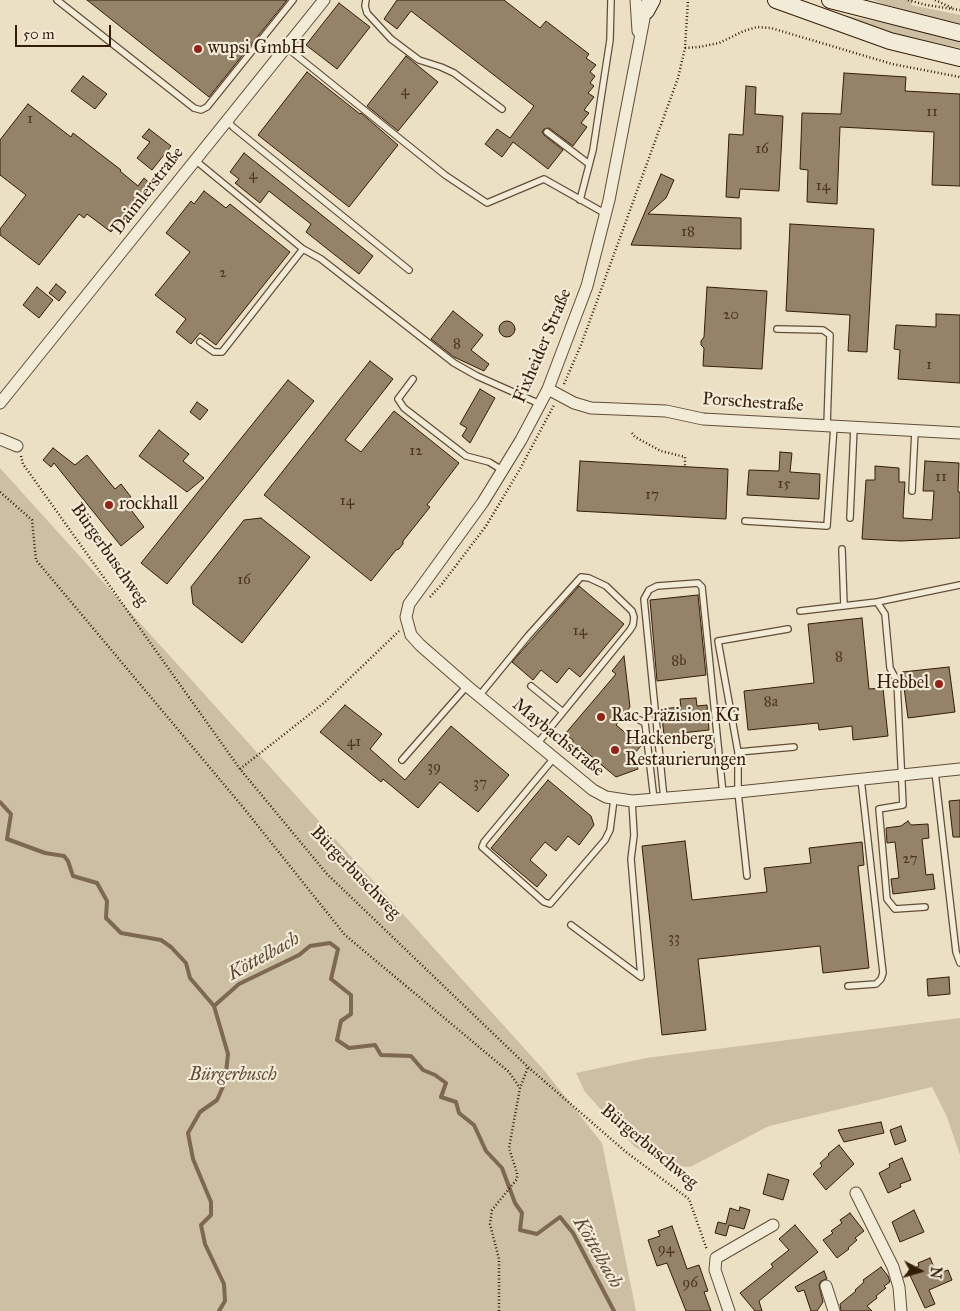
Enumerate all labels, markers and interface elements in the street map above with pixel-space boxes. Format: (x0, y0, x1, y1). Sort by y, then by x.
scale bar (18, 15, 114, 47)
text: 50 m (23, 25, 55, 43)
place label: wupsi GmbH (208, 38, 306, 60)
marker: wupsi GmbH (192, 43, 204, 55)
house number: 4 (401, 82, 409, 100)
house number: 11 (926, 103, 938, 121)
house number: 1 (27, 110, 33, 128)
house number: 16 (755, 140, 769, 158)
street label: Daimlerstraße (107, 143, 189, 239)
house number: 4 (249, 166, 257, 184)
house number: 14 (816, 177, 830, 195)
house number: 18 (681, 223, 695, 241)
house number: 2 (219, 264, 227, 282)
street label: Fixheider Straße (509, 286, 577, 406)
house number: 20 (723, 306, 739, 324)
house number: 8 (453, 335, 461, 353)
house number: 1 (926, 356, 932, 374)
street label: Porschestraße (702, 389, 804, 417)
house number: 12 (409, 442, 423, 460)
house number: 11 (935, 468, 947, 486)
house number: 15 (778, 475, 790, 493)
house number: 17 (645, 486, 659, 504)
house number: 14 (340, 492, 354, 510)
place label: rockhall (119, 494, 178, 516)
street label: Bürgerbuschweg (66, 499, 152, 611)
marker: rockhall (103, 499, 115, 511)
house number: 16 (237, 571, 251, 589)
house number: 14 (573, 622, 587, 640)
house number: 8 (835, 648, 843, 666)
house number: 8b (671, 652, 687, 670)
place label: Hebbel (876, 673, 929, 695)
marker: Hebbel (933, 678, 945, 690)
house number: 8a (764, 693, 778, 711)
street label: Maybachstraße (508, 694, 608, 782)
place label: Rac Präzision KG (611, 706, 740, 728)
marker: Rac Präzision KG (595, 711, 607, 723)
place label: Hackenberg Restaurierungen (625, 729, 746, 772)
house number: 41 (347, 733, 361, 751)
marker: Hackenberg Restaurierungen (609, 744, 621, 756)
house number: 39 (427, 758, 441, 776)
house number: 37 (473, 774, 487, 792)
street label: Bürgerbuschweg (305, 822, 405, 924)
house number: 27 (902, 850, 918, 868)
water label: Köttelbach (224, 928, 304, 986)
house number: 33 (668, 929, 680, 947)
park label: Bürgerbusch (189, 1065, 277, 1087)
street label: Bürgerbuschweg (596, 1100, 702, 1194)
water label: Köttelbach (568, 1213, 626, 1293)
house number: 94 (658, 1240, 674, 1258)
north arrow (895, 1246, 945, 1296)
text: N (926, 1266, 944, 1279)
house number: 96 (682, 1274, 698, 1292)

